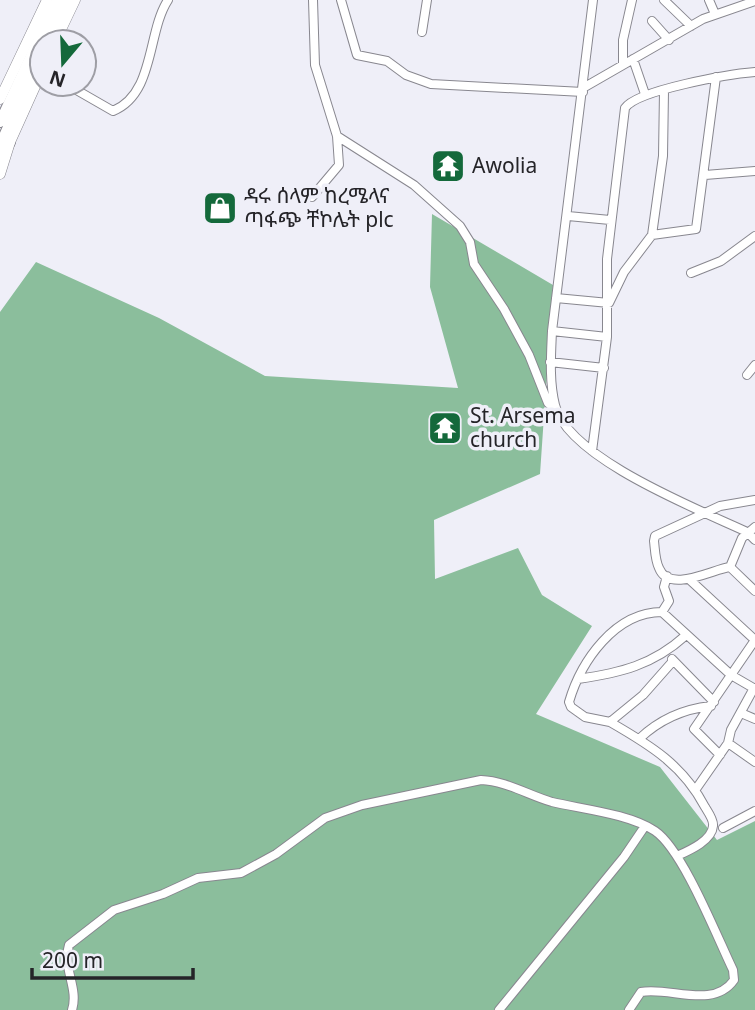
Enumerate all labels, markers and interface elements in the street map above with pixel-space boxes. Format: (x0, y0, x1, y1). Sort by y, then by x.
north arrow (28, 28, 98, 98)
text: N (46, 64, 69, 94)
temple icon: Awolia (429, 147, 467, 185)
place label: Awolia (472, 151, 537, 179)
place label: ዳሩ ሰላም ከረሜላና ጣፋጭ ቸኮሌት plc (244, 181, 394, 233)
shop icon: ዳሩ ሰላም ከረሜላና ጣፋጭ ቸኮሌት plc (201, 189, 239, 227)
place label: St. Arsema church (470, 401, 576, 453)
temple icon: St. Arsema church (426, 409, 464, 447)
scale bar (32, 936, 192, 980)
text: 200 m (42, 946, 103, 974)

